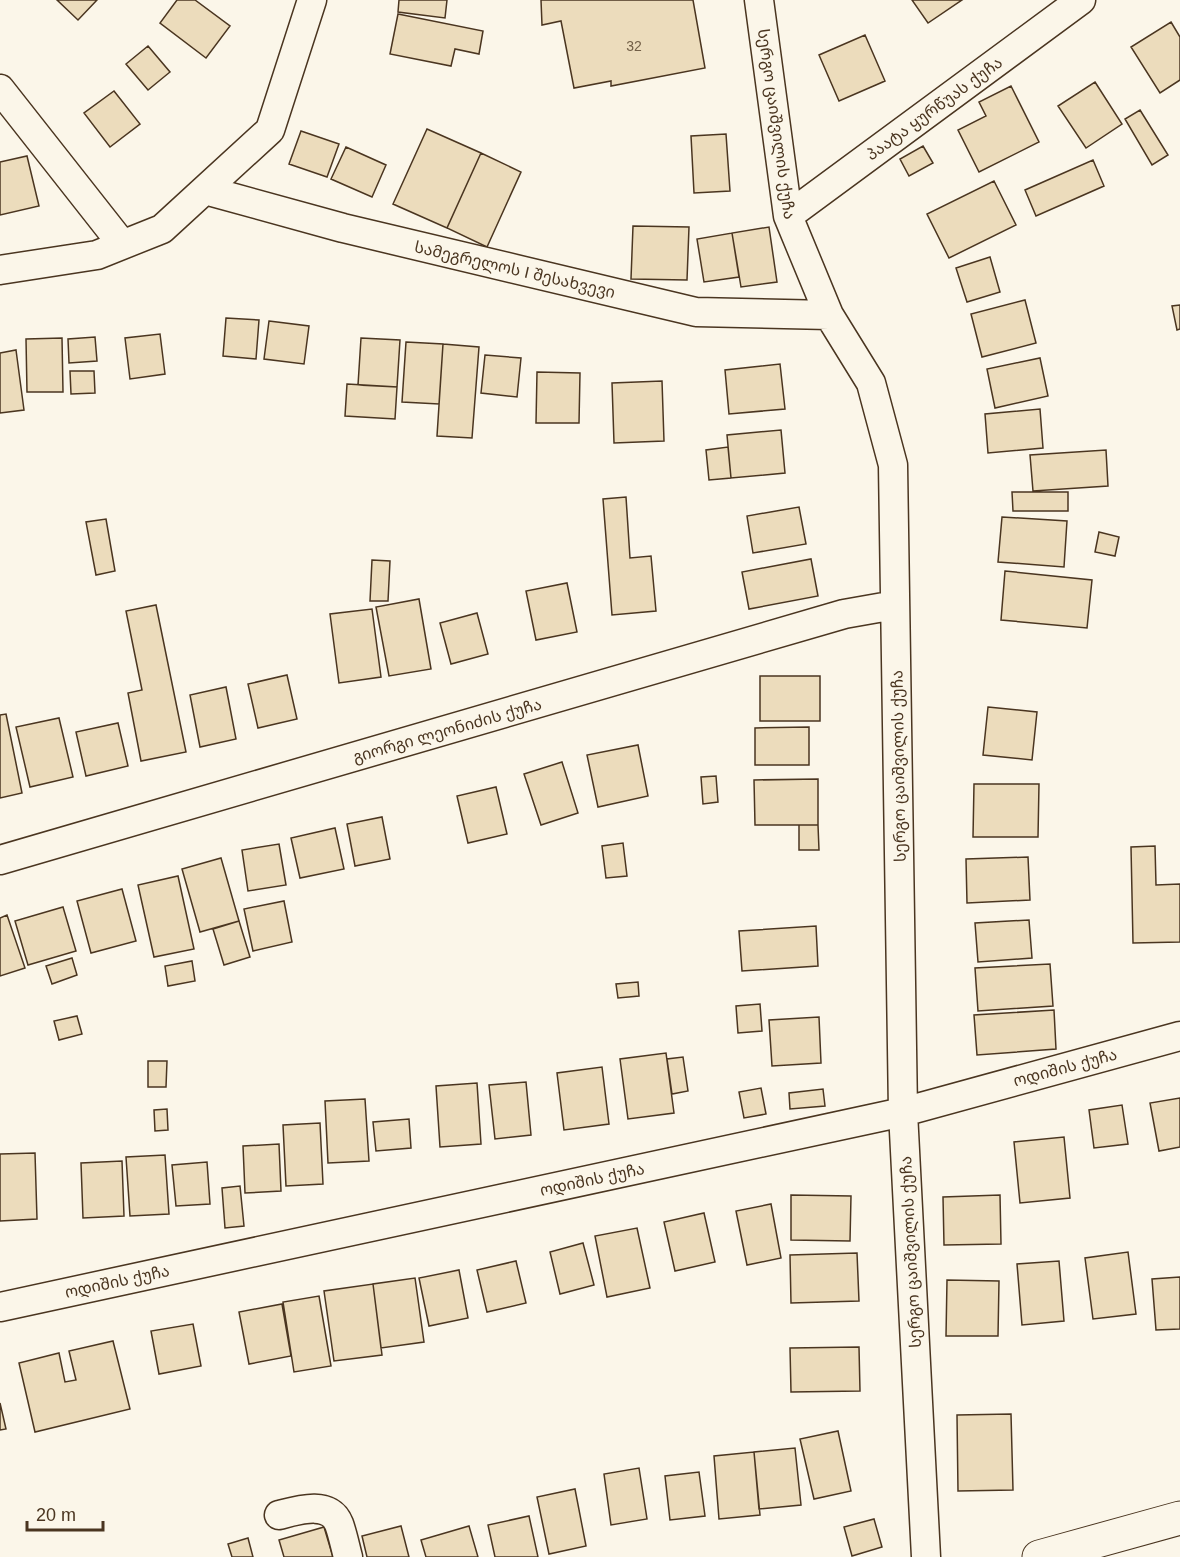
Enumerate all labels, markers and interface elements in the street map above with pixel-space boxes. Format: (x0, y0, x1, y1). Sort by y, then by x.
street label: სერგო ცაიშვილის ქუჩა (753, 28, 798, 221)
house number: 32 (626, 38, 642, 54)
street label: პაატა ყურწუას ქუჩა (863, 53, 1006, 164)
street label: სამეგრელოს I შესახვევი (412, 238, 617, 303)
street label: სერგო ცაიშვილის ქუჩა (888, 670, 911, 862)
street label: გიორგი ლეონიძის ქუჩა (351, 695, 544, 768)
street label: ოდიშის ქუჩა (1011, 1045, 1119, 1091)
street label: სერგო ცაიშვილის ქუჩა (897, 1156, 926, 1348)
street label: ოდიშის ქუჩა (538, 1160, 646, 1201)
street label: ოდიშის ქუჩა (63, 1262, 171, 1303)
scale bar (27, 1494, 104, 1532)
text: 20 m (36, 1505, 76, 1525)

